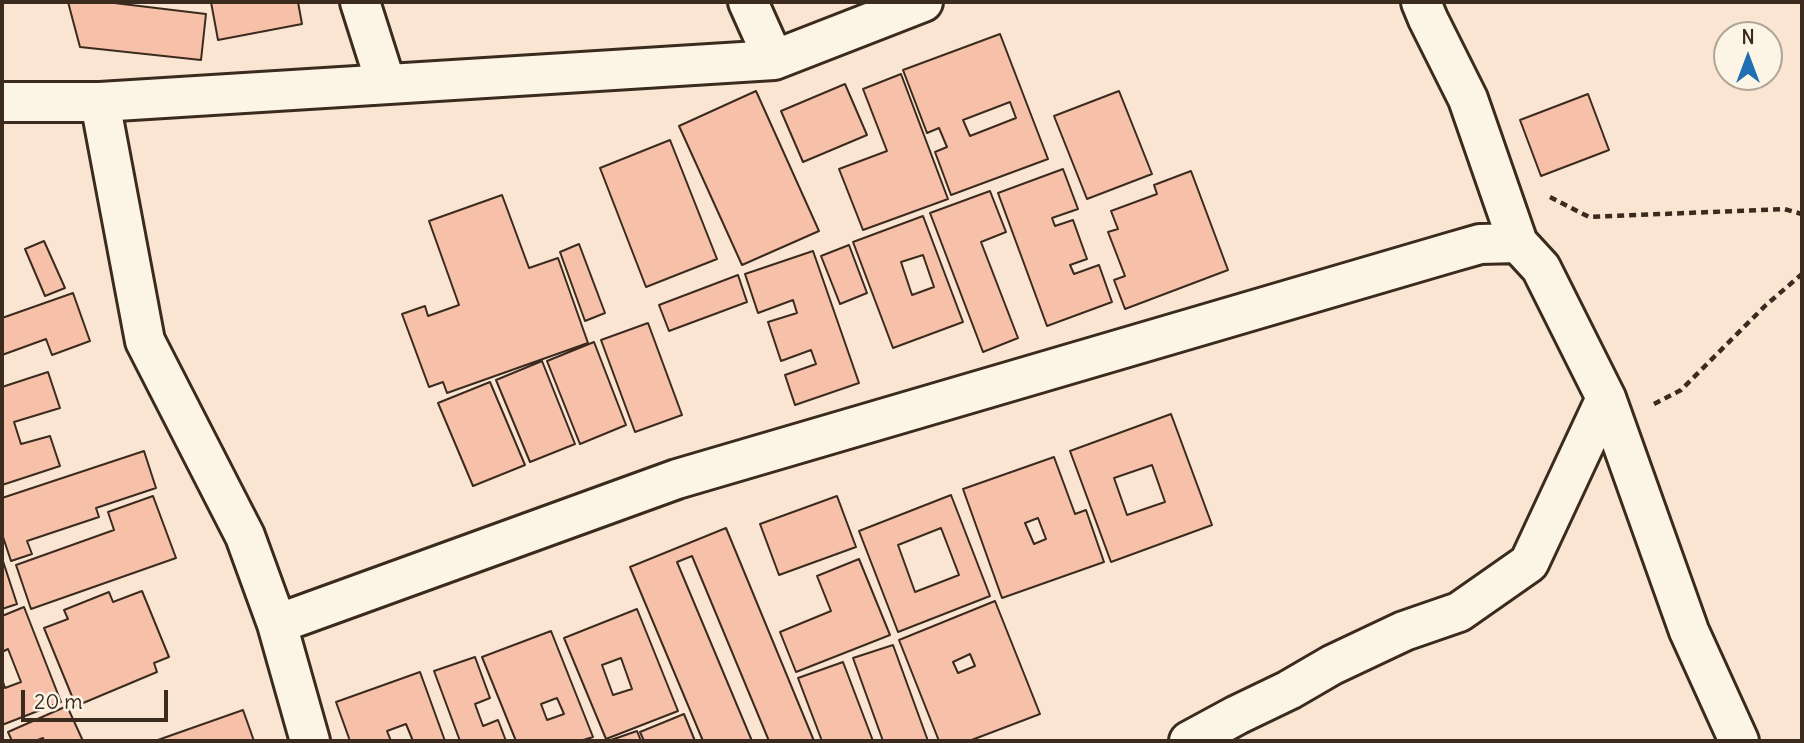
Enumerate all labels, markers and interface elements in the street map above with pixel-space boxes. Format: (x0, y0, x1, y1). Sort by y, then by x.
north arrow (1713, 21, 1783, 91)
text: N (1741, 25, 1755, 49)
scale bar (24, 676, 172, 720)
text: 20 m (34, 688, 83, 715)

